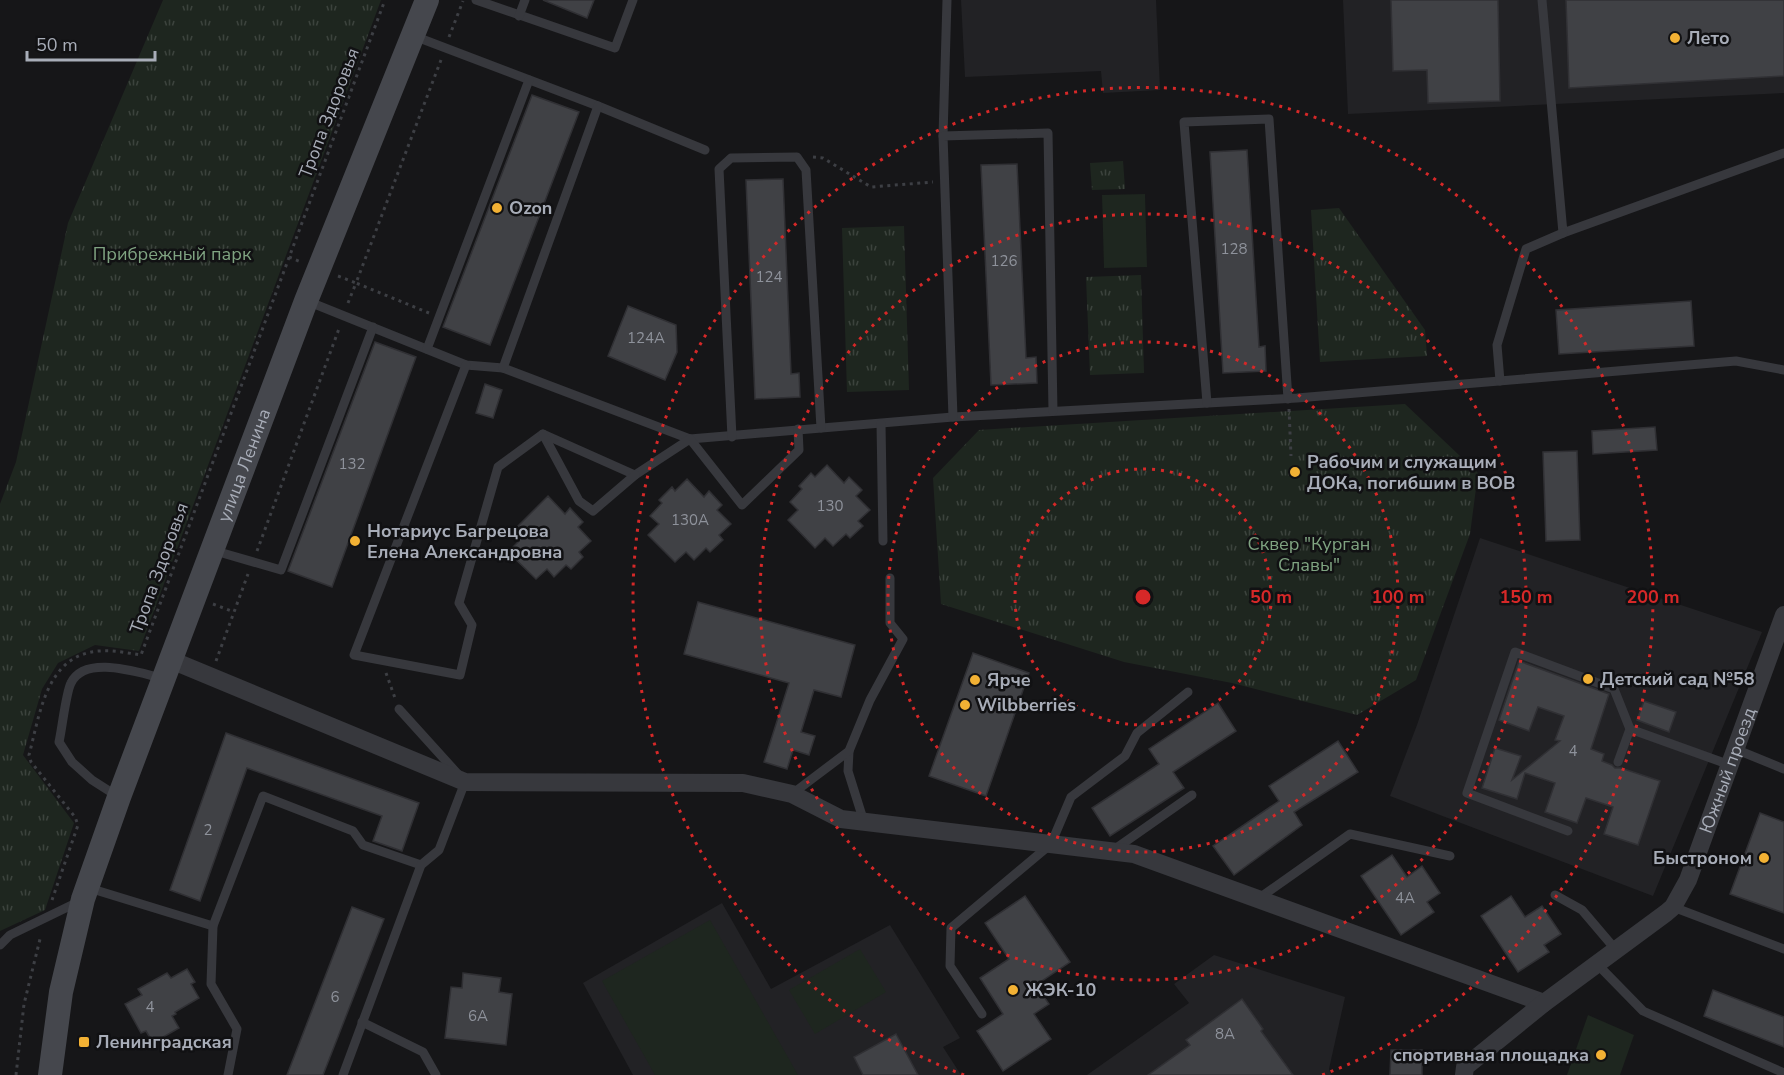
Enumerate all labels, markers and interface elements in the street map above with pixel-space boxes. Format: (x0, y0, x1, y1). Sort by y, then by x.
scale bar (27, 24, 154, 62)
place label: Лето (1687, 26, 1730, 50)
marker: Лето (1668, 31, 1682, 45)
text: 50 m (36, 33, 78, 57)
street label: Тропа Здоровья (293, 44, 365, 182)
place label: Ozon (509, 196, 552, 220)
marker: Ozon (490, 201, 504, 215)
house number: 128 (1220, 239, 1248, 259)
park label: Прибрежный парк (93, 242, 252, 266)
house number: 126 (990, 251, 1018, 271)
house number: 124 (755, 267, 783, 287)
house number: 124А (627, 328, 665, 348)
street label: улица Ленина (212, 405, 276, 525)
place label: Рабочим и служащим ДОКа, погибшим в ВОВ (1307, 450, 1515, 495)
house number: 132 (338, 454, 366, 474)
marker: Рабочим и служащим ДОКа, погибшим в ВОВ (1288, 465, 1302, 479)
house number: 130 (816, 496, 844, 516)
street label: Тропа Здоровья (124, 499, 194, 637)
house number: 130А (671, 510, 709, 530)
place label: Нотариус Багрецова Елена Александровна (367, 519, 562, 564)
park label: Сквер "Курган Славы" (1248, 532, 1370, 577)
marker: Нотариус Багрецова Елена Александровна (348, 534, 362, 548)
text: 50 m (1250, 585, 1292, 609)
text: 100 m (1371, 585, 1425, 609)
text: 150 m (1499, 585, 1553, 609)
text: 200 m (1626, 585, 1680, 609)
centre of rings (1133, 587, 1153, 607)
place label: Детский сад №58 (1600, 667, 1755, 691)
place label: Ярче (987, 668, 1031, 692)
marker: Детский сад №58 (1581, 672, 1595, 686)
marker: Ярче (968, 673, 982, 687)
place label: Wilbberries (977, 693, 1076, 717)
marker: Wilbberries (958, 698, 972, 712)
street label: Южный проезд (1694, 704, 1762, 837)
house number: 4 (1568, 741, 1578, 761)
house number: 2 (203, 820, 213, 840)
place label: Быстроном (1653, 846, 1752, 870)
marker: Быстроном (1757, 851, 1771, 865)
house number: 4А (1395, 888, 1415, 908)
place label: ЖЭК-10 (1025, 978, 1096, 1002)
marker: ЖЭК-10 (1006, 983, 1020, 997)
house number: 6 (330, 987, 340, 1007)
house number: 4 (145, 997, 155, 1017)
house number: 6А (468, 1006, 488, 1026)
house number: 8А (1215, 1024, 1235, 1044)
place label: Ленинградская (96, 1030, 232, 1054)
marker: Ленинградская (77, 1035, 91, 1049)
place label: спортивная площадка (1393, 1043, 1589, 1067)
marker: спортивная площадка (1594, 1048, 1608, 1062)

